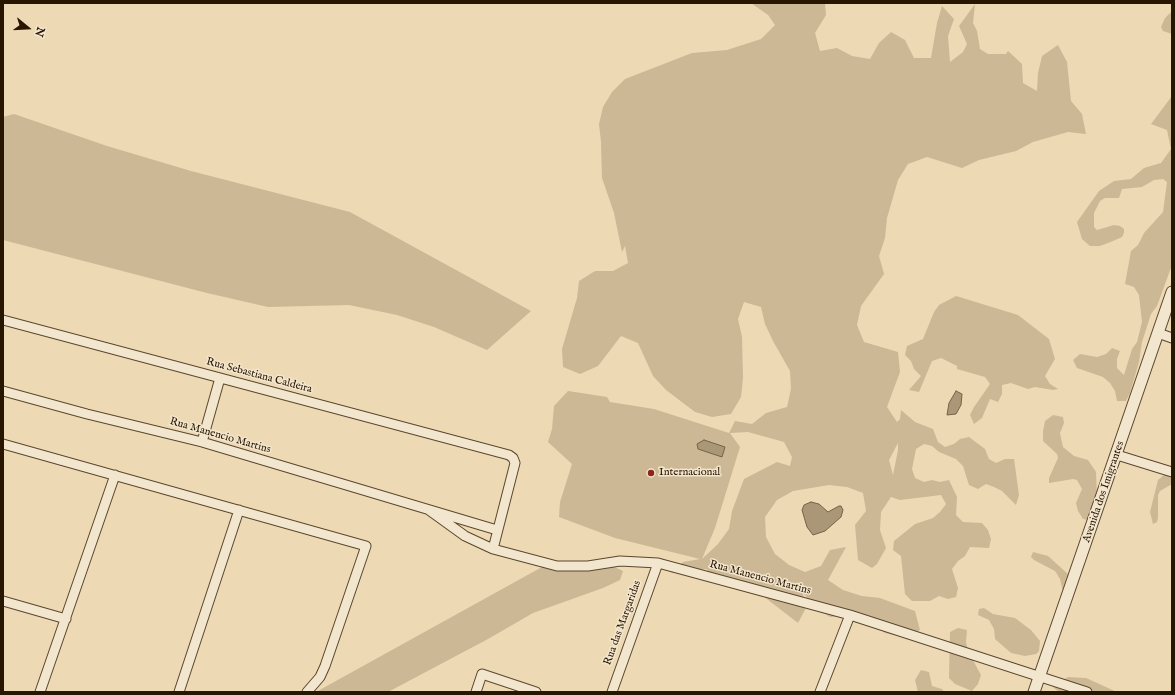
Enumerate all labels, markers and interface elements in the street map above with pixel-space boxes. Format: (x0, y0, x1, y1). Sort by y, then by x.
north arrow (8, 8, 48, 48)
text: N (31, 25, 48, 38)
street label: Rua Sebastiana Caldeira (205, 356, 313, 396)
street label: Rua Manencio Martins (168, 415, 272, 457)
street label: Avenida dos Imigrantes (1080, 440, 1128, 544)
place label: Internacional (659, 466, 720, 480)
marker: Internacional (646, 468, 656, 478)
street label: Rua Manencio Martins (708, 558, 812, 598)
street label: Rua das Margaridas (602, 579, 644, 667)

